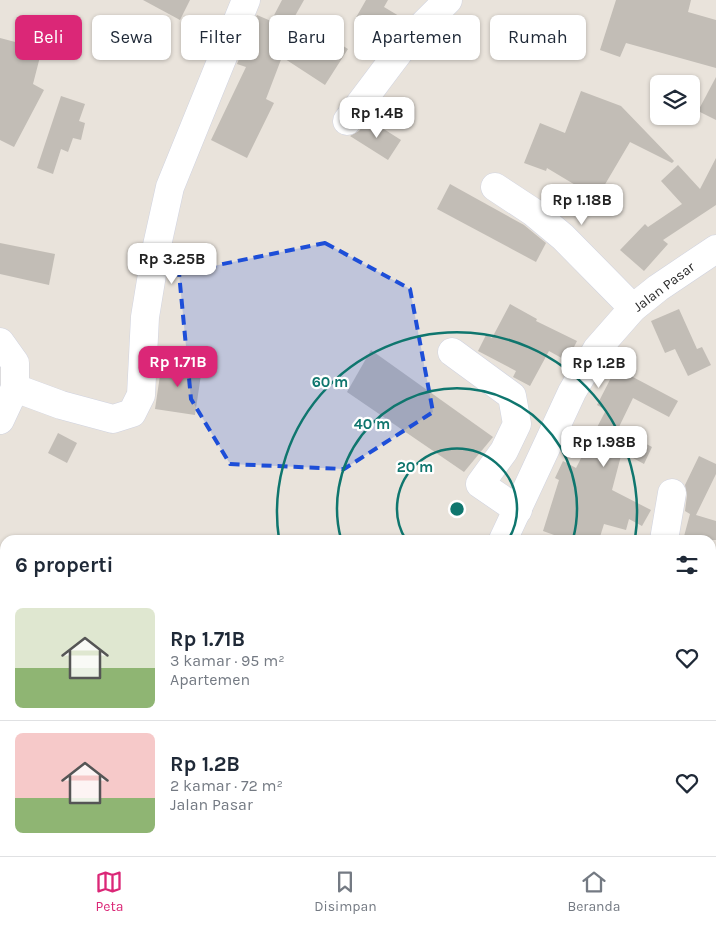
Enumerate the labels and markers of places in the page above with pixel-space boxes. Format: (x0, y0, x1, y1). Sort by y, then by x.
pin: Rp 1.4B (331, 96, 423, 139)
pin: Rp 1.18B (530, 184, 634, 226)
pin: Rp 3.25B (120, 242, 224, 285)
pin: Rp 1.71B (126, 346, 230, 388)
pin: Rp 1.2B (553, 346, 645, 389)
pin: Rp 1.98B (552, 426, 656, 468)
centre of rings (448, 500, 466, 518)

